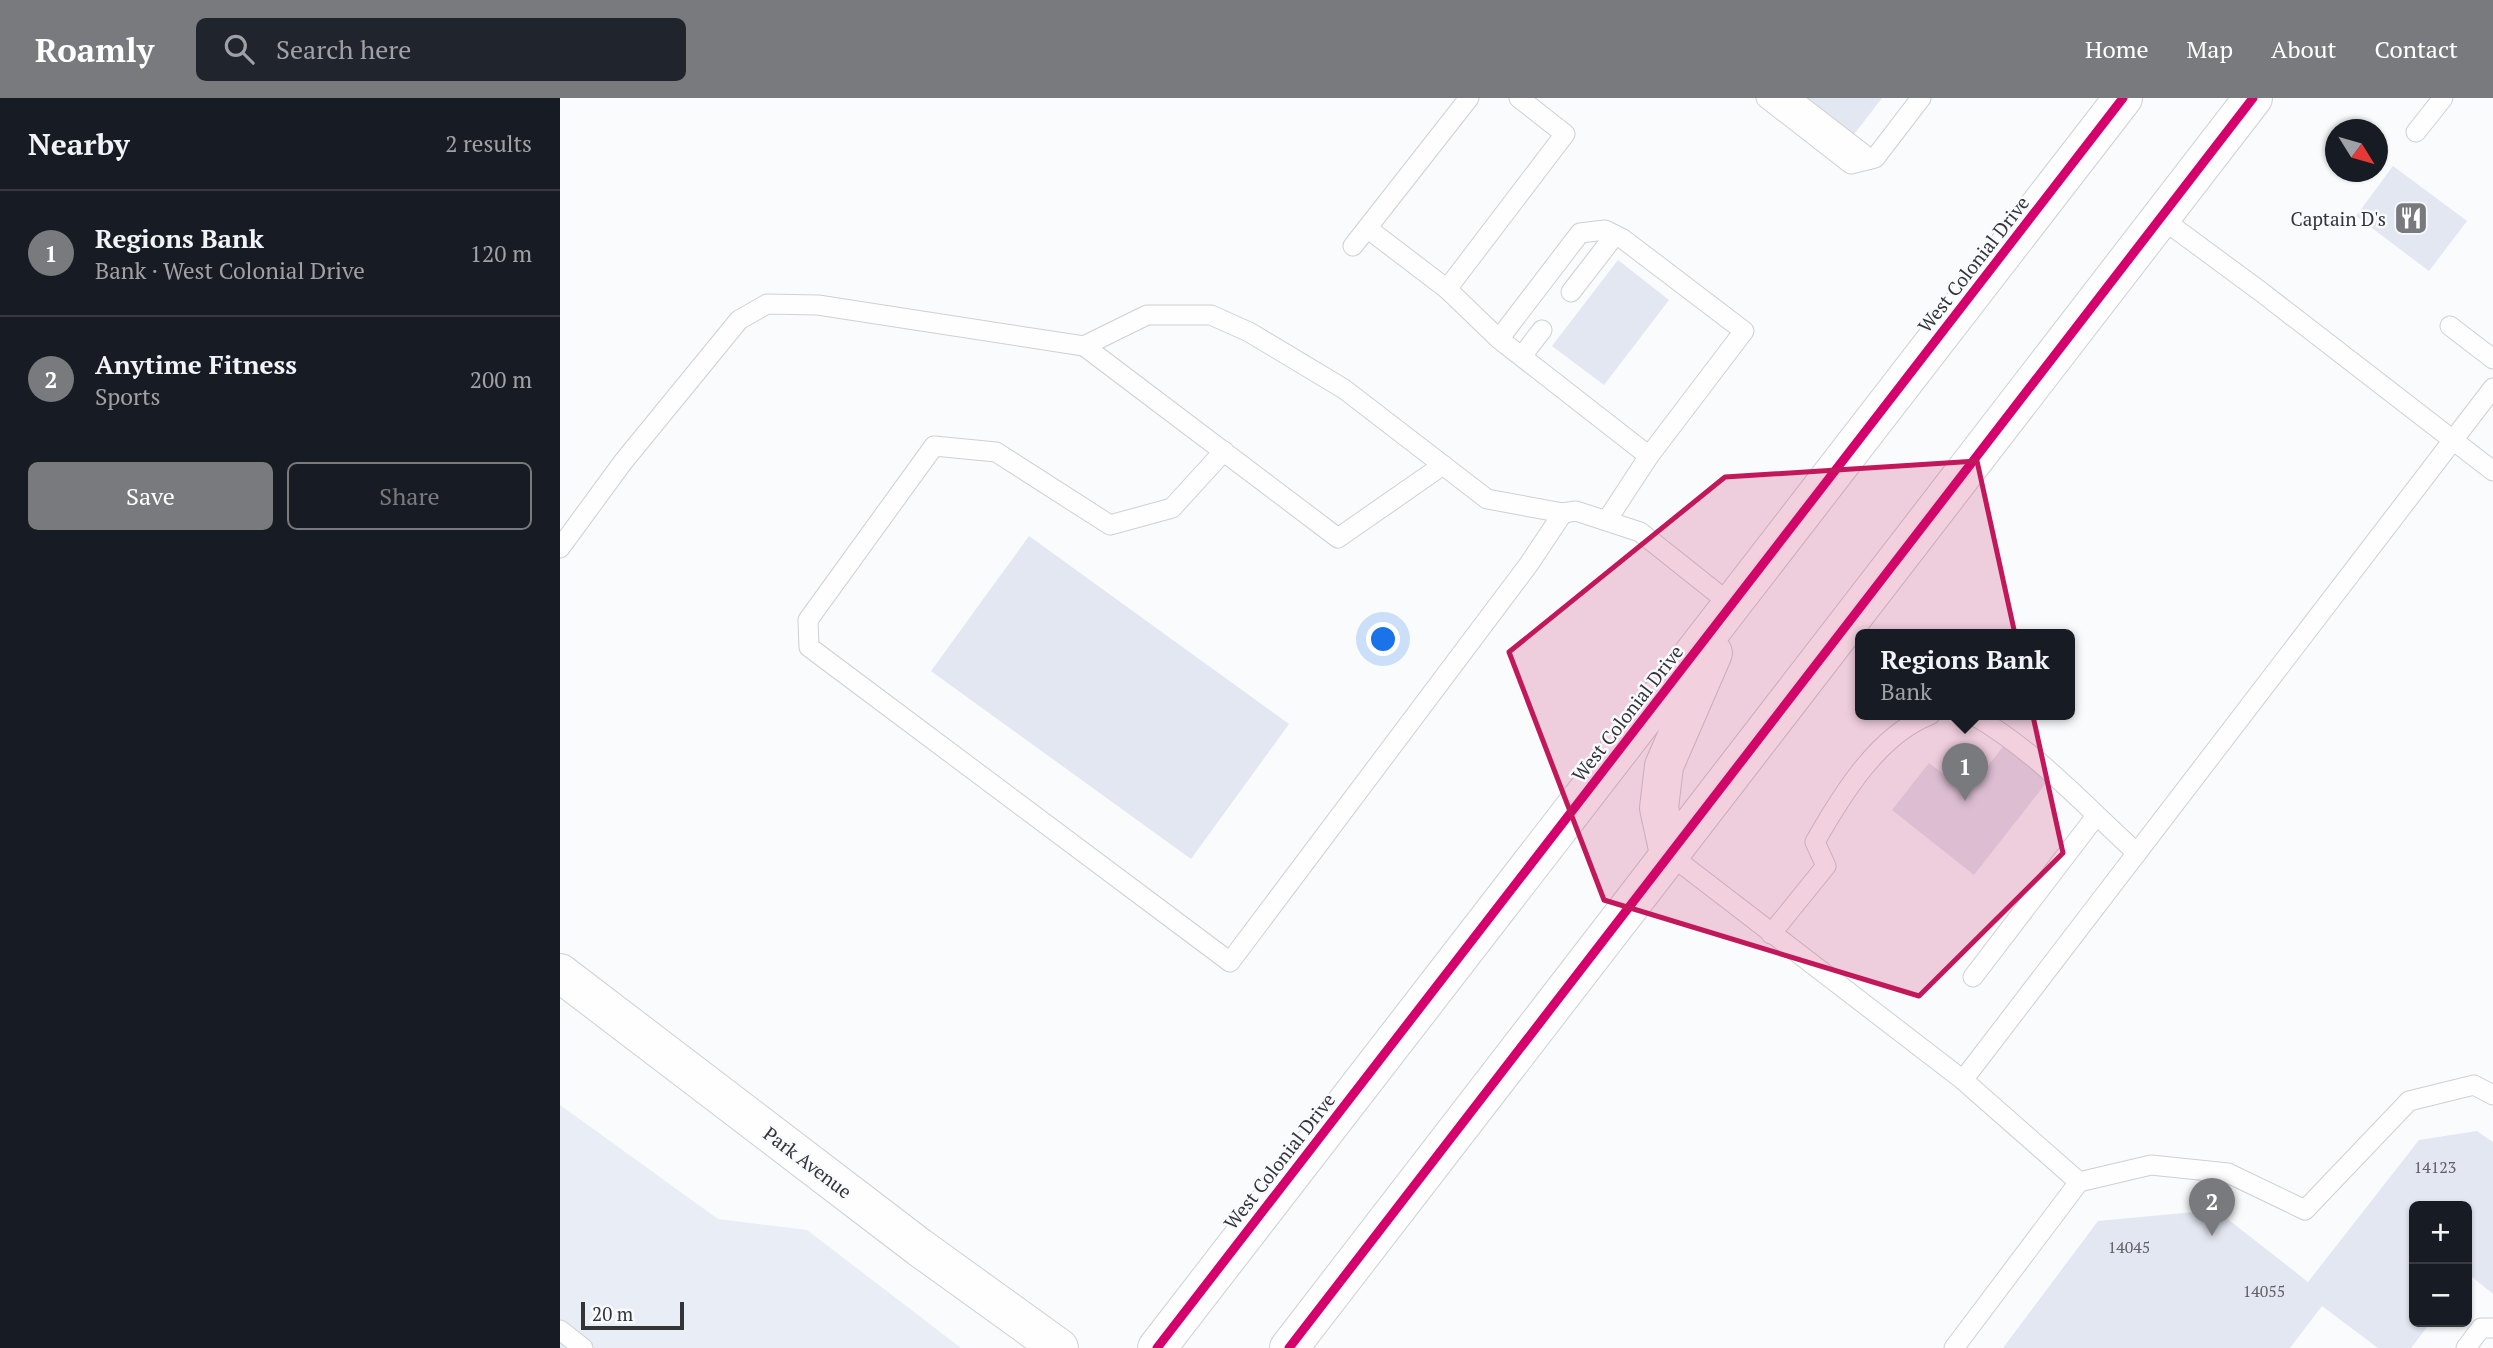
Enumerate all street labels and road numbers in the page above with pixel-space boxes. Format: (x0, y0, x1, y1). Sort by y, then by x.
street label: West Colonial Drive (1912, 191, 2034, 337)
street label: West Colonial Drive (1566, 640, 1688, 786)
street label: West Colonial Drive (1218, 1088, 1340, 1234)
street label: Park Avenue (759, 1121, 857, 1203)

